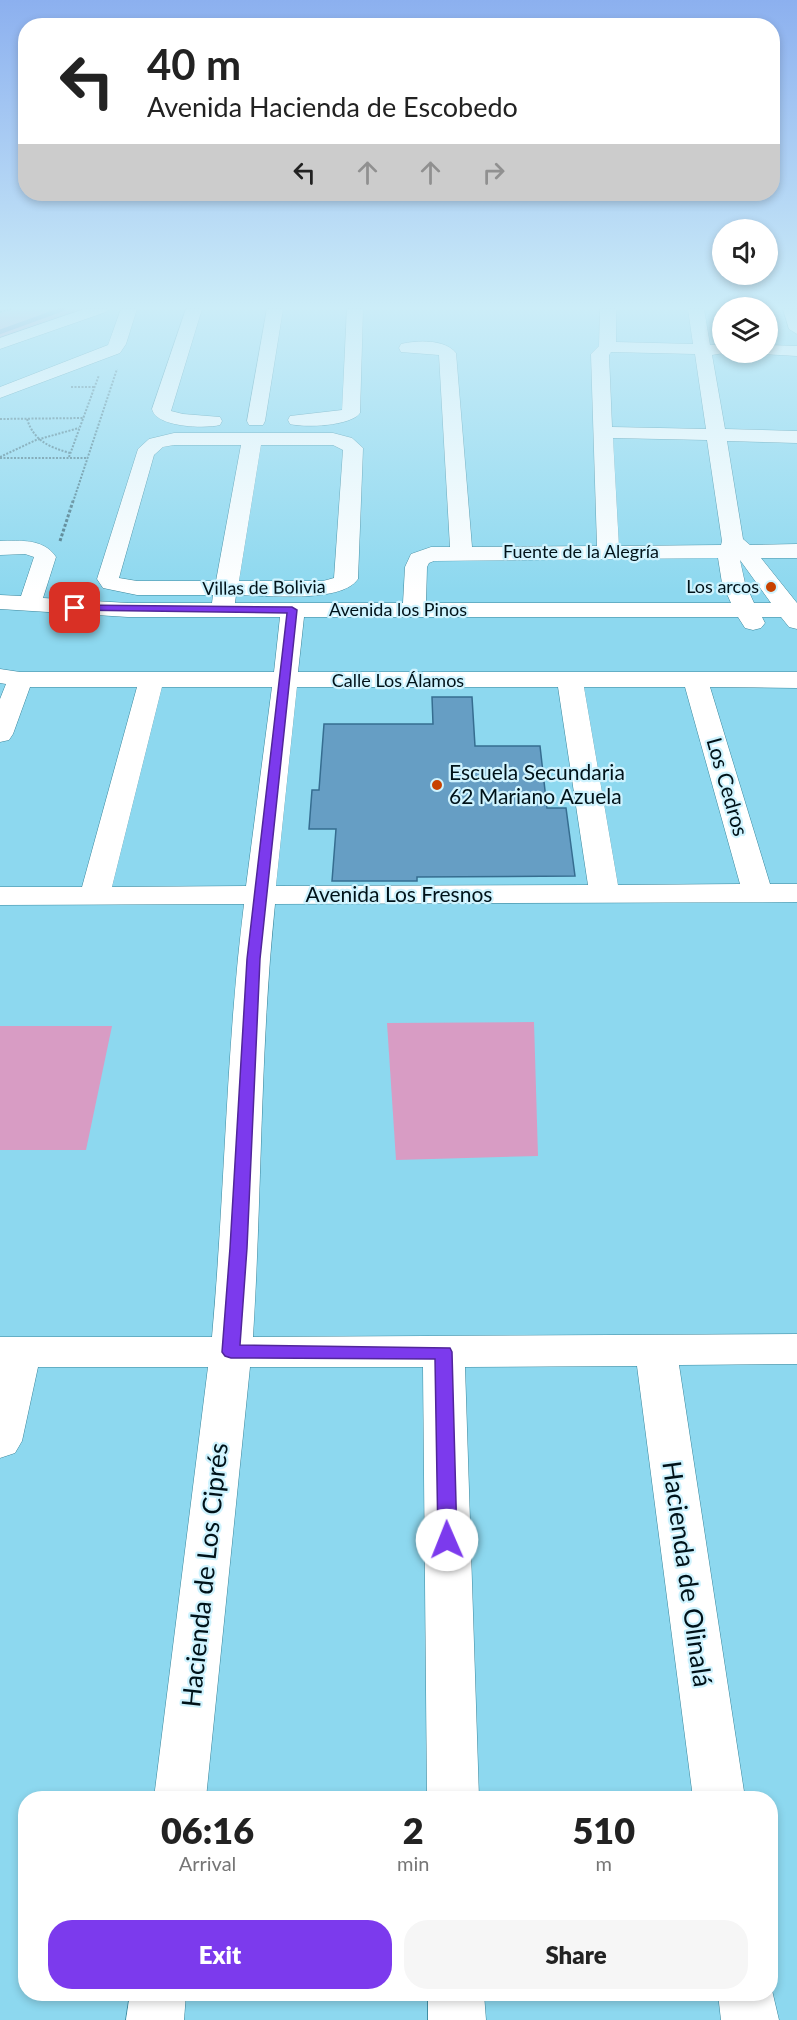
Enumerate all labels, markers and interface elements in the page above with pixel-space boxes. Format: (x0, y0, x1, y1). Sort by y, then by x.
text: 40 m (147, 39, 241, 89)
icon: left (48, 42, 126, 120)
text: Avenida Hacienda de Escobedo (147, 90, 518, 123)
icon: left (288, 156, 321, 189)
icon: ahead (351, 156, 384, 189)
icon: ahead (414, 156, 447, 189)
icon: right (477, 156, 510, 189)
map controls (712, 219, 778, 363)
button: sound (712, 219, 778, 285)
button: layers (712, 297, 778, 363)
street label: Fuente de la Alegría (503, 540, 659, 562)
street label: Villas de Bolivia (202, 575, 326, 599)
place label: Los arcos (686, 575, 759, 597)
marker: Los arcos (764, 580, 778, 594)
pin (49, 582, 100, 633)
icon: arrive (58, 591, 91, 624)
street label: Avenida los Pinos (329, 598, 467, 620)
street label: Calle Los Álamos (332, 669, 464, 691)
street label: Los Cedros (702, 734, 754, 839)
place label: Escuela Secundaria 62 Mariano Azuela (449, 759, 625, 808)
marker: Escuela Secundaria 62 Mariano Azuela (430, 778, 444, 792)
street label: Avenida Los Fresnos (306, 881, 492, 906)
street label: Hacienda de Los Ciprés (174, 1441, 234, 1709)
street label: Hacienda de Olinalá (656, 1459, 720, 1689)
position arrow (415, 1508, 479, 1572)
text: 06:16 (161, 1808, 254, 1852)
text: 2 (403, 1808, 424, 1852)
text: 510 (572, 1808, 635, 1852)
text: Arrival (179, 1851, 236, 1875)
text: min (397, 1851, 429, 1875)
text: m (595, 1851, 612, 1875)
button: Exit (48, 1920, 392, 1989)
button: Share (404, 1920, 748, 1989)

